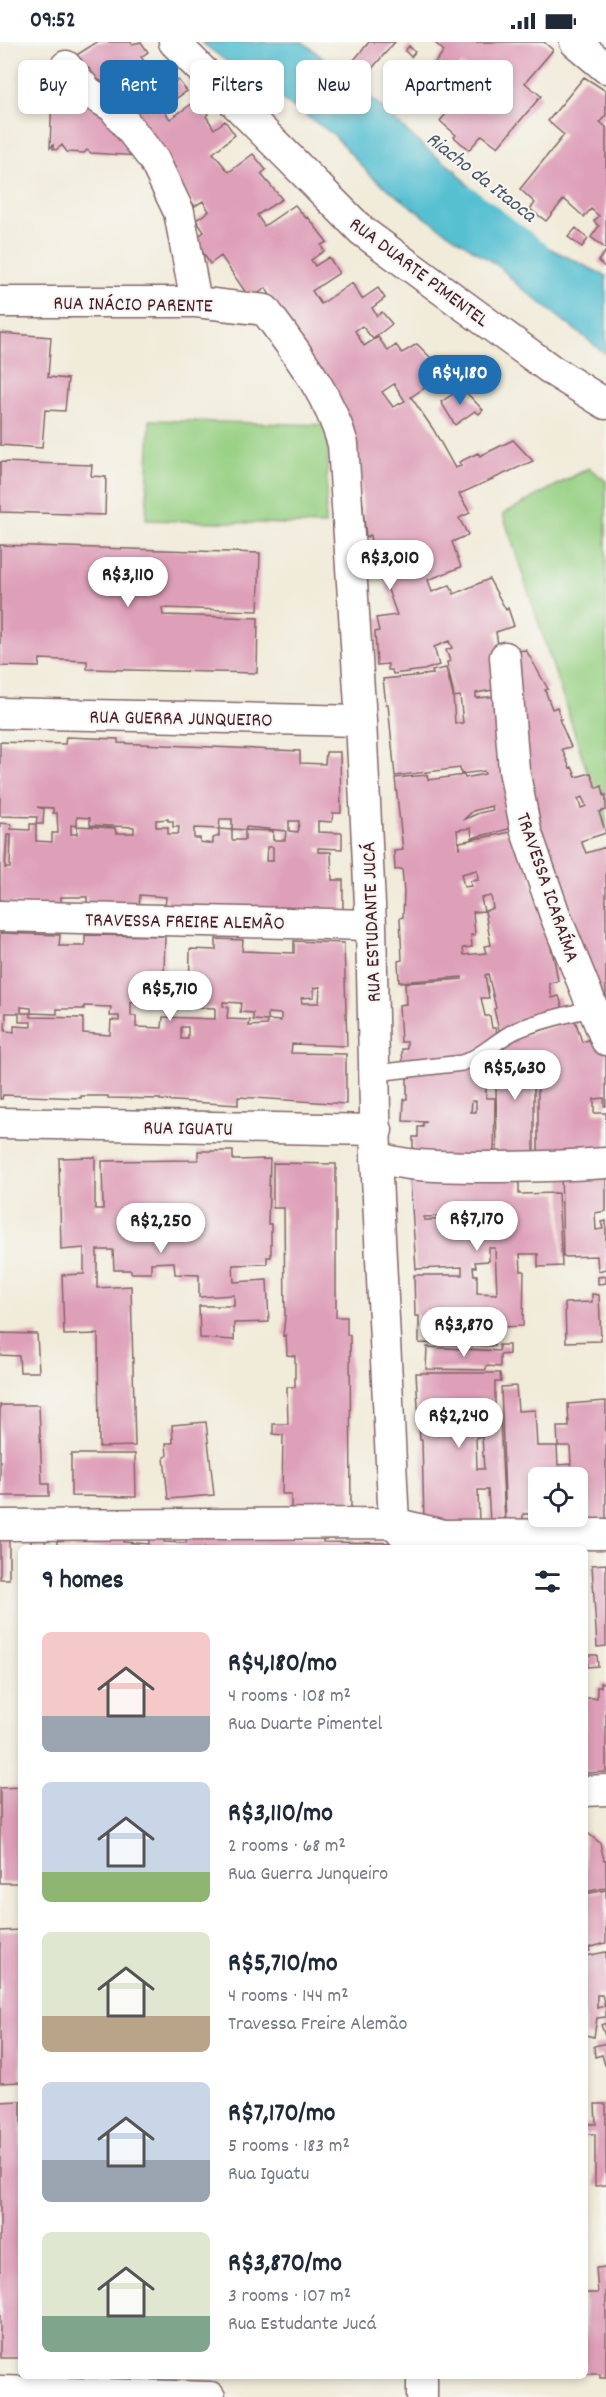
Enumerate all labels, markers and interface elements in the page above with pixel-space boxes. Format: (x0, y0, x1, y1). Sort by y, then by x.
text: 09:52 (30, 6, 76, 37)
chip: Buy (18, 60, 88, 114)
chip: Rent (100, 60, 178, 114)
chip: Filters (190, 60, 284, 114)
chip: New (296, 60, 371, 114)
chip: Apartment (383, 60, 513, 114)
water label: Riacho da Itaoca (419, 126, 542, 232)
street label: RUA DUARTE PIMENTEL (343, 212, 494, 335)
street label: RUA INÁCIO PARENTE (53, 291, 213, 321)
pin: R$4,180 (405, 355, 515, 406)
text: R$4,180 (432, 360, 488, 388)
pin: R$3,010 (335, 540, 445, 591)
text: R$3,010 (361, 545, 419, 573)
pin: R$3,110 (73, 557, 183, 608)
text: R$3,110 (102, 562, 154, 590)
street label: RUA GUERRA JUNQUEIRO (89, 704, 273, 736)
street label: TRAVESSA ICARAÍMA (507, 809, 585, 967)
street label: RUA ESTUDANTE JUCÁ (356, 841, 390, 1003)
street label: TRAVESSA FREIRE ALEMÃO (85, 907, 285, 939)
pin: R$5,710 (115, 971, 225, 1022)
text: R$5,710 (142, 976, 198, 1004)
pin: R$5,630 (460, 1050, 570, 1101)
text: R$5,630 (484, 1055, 546, 1083)
street label: RUA IGUATU (143, 1115, 233, 1145)
pin: R$7,170 (422, 1201, 532, 1252)
pin: R$2,250 (106, 1203, 216, 1254)
text: R$7,170 (450, 1206, 504, 1234)
text: R$2,250 (130, 1208, 192, 1236)
pin: R$3,870 (409, 1307, 519, 1358)
text: R$3,870 (434, 1312, 494, 1340)
pin: R$2,240 (404, 1398, 514, 1449)
text: R$2,240 (429, 1403, 489, 1431)
map controls (528, 1467, 588, 1527)
button: locate (528, 1467, 588, 1527)
text: 9 homes (42, 1563, 124, 1600)
icon: filters (531, 1565, 564, 1598)
text: R$4,180/mo (228, 1646, 337, 1683)
icon: home (90, 1656, 162, 1728)
text: 4 rooms · 108 m² (228, 1683, 351, 1711)
text: Rua Duarte Pimentel (228, 1711, 382, 1739)
text: R$3,110/mo (228, 1796, 333, 1833)
icon: home (90, 1806, 162, 1878)
text: 2 rooms · 68 m² (228, 1833, 346, 1861)
text: Rua Guerra Junqueiro (228, 1861, 388, 1889)
text: R$5,710/mo (228, 1946, 338, 1983)
icon: home (90, 1956, 162, 2028)
text: 4 rooms · 144 m² (228, 1983, 349, 2011)
text: Travessa Freire Alemão (228, 2011, 407, 2039)
text: R$7,170/mo (228, 2096, 335, 2133)
icon: home (90, 2106, 162, 2178)
text: 5 rooms · 183 m² (228, 2133, 350, 2161)
text: Rua Iguatu (228, 2161, 309, 2189)
text: R$3,870/mo (228, 2246, 342, 2283)
icon: home (90, 2256, 162, 2328)
text: 3 rooms · 107 m² (228, 2283, 351, 2311)
text: Rua Estudante Jucá (228, 2311, 377, 2339)

